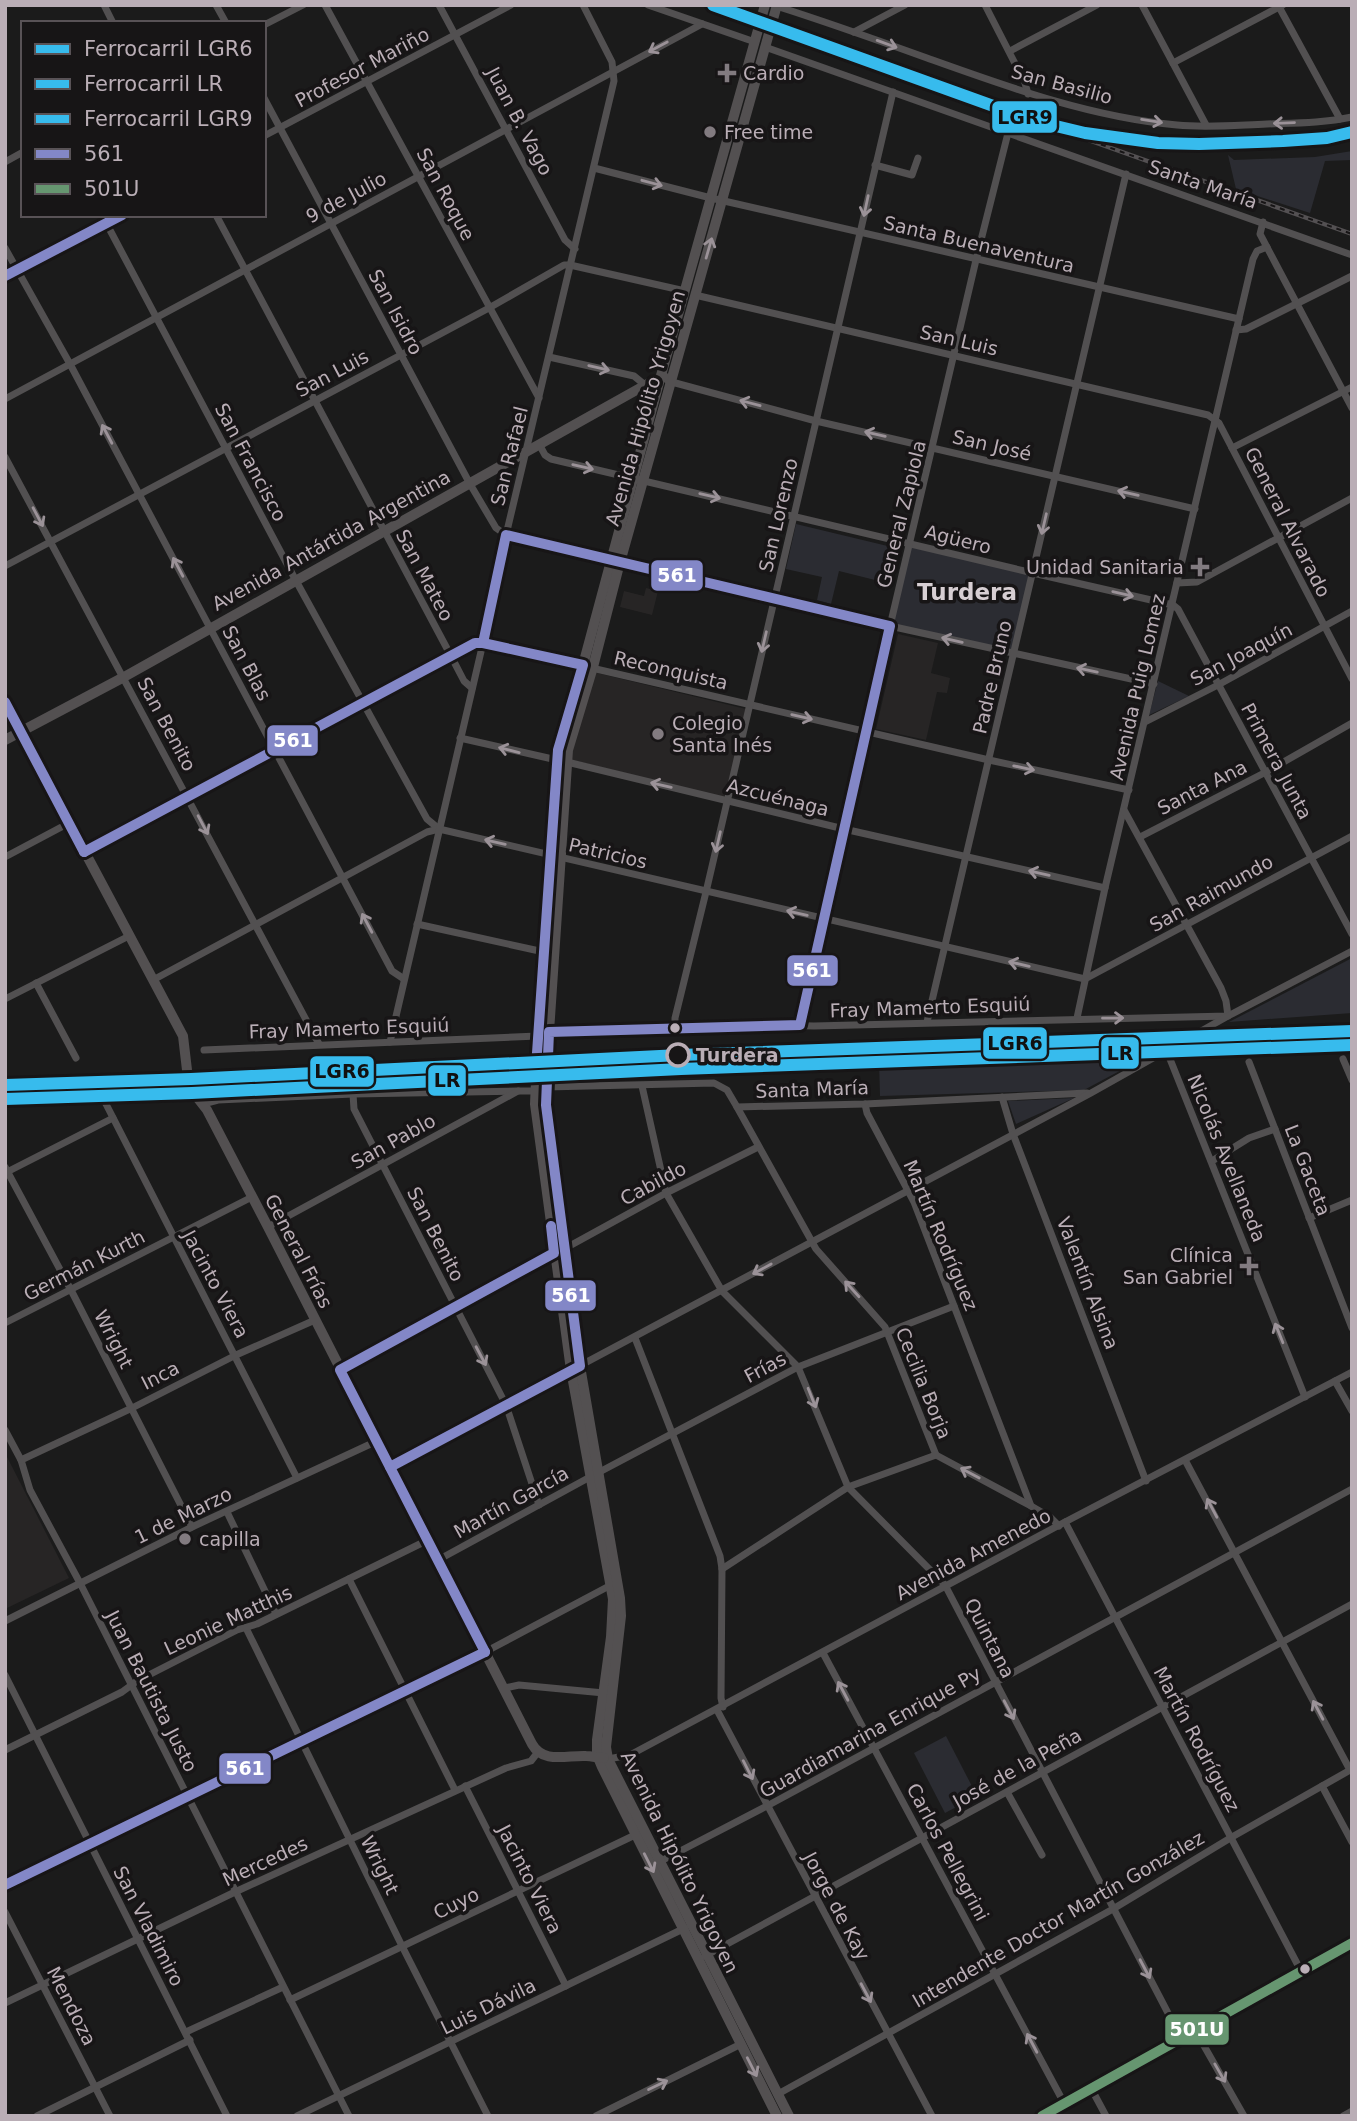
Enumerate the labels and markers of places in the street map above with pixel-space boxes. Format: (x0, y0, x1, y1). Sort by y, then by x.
place label: Cardio (743, 62, 804, 84)
marker: Cardio (717, 63, 737, 83)
place label: Free time (724, 121, 813, 143)
marker: Free time (702, 124, 718, 140)
place label: Unidad Sanitaria (1026, 556, 1184, 578)
marker: Unidad Sanitaria (1190, 557, 1210, 577)
place label: Colegio Santa Inés (672, 712, 772, 756)
marker: Colegio Santa Inés (650, 726, 666, 742)
unlabelled marker (668, 1021, 682, 1035)
marker: Turdera (666, 1043, 690, 1067)
place label: Turdera (696, 1044, 778, 1066)
place label: Clínica San Gabriel (1123, 1244, 1233, 1288)
marker: Clínica San Gabriel (1239, 1256, 1259, 1276)
place label: capilla (199, 1528, 261, 1550)
marker: capilla (177, 1531, 193, 1547)
unlabelled marker (1298, 1962, 1312, 1976)

